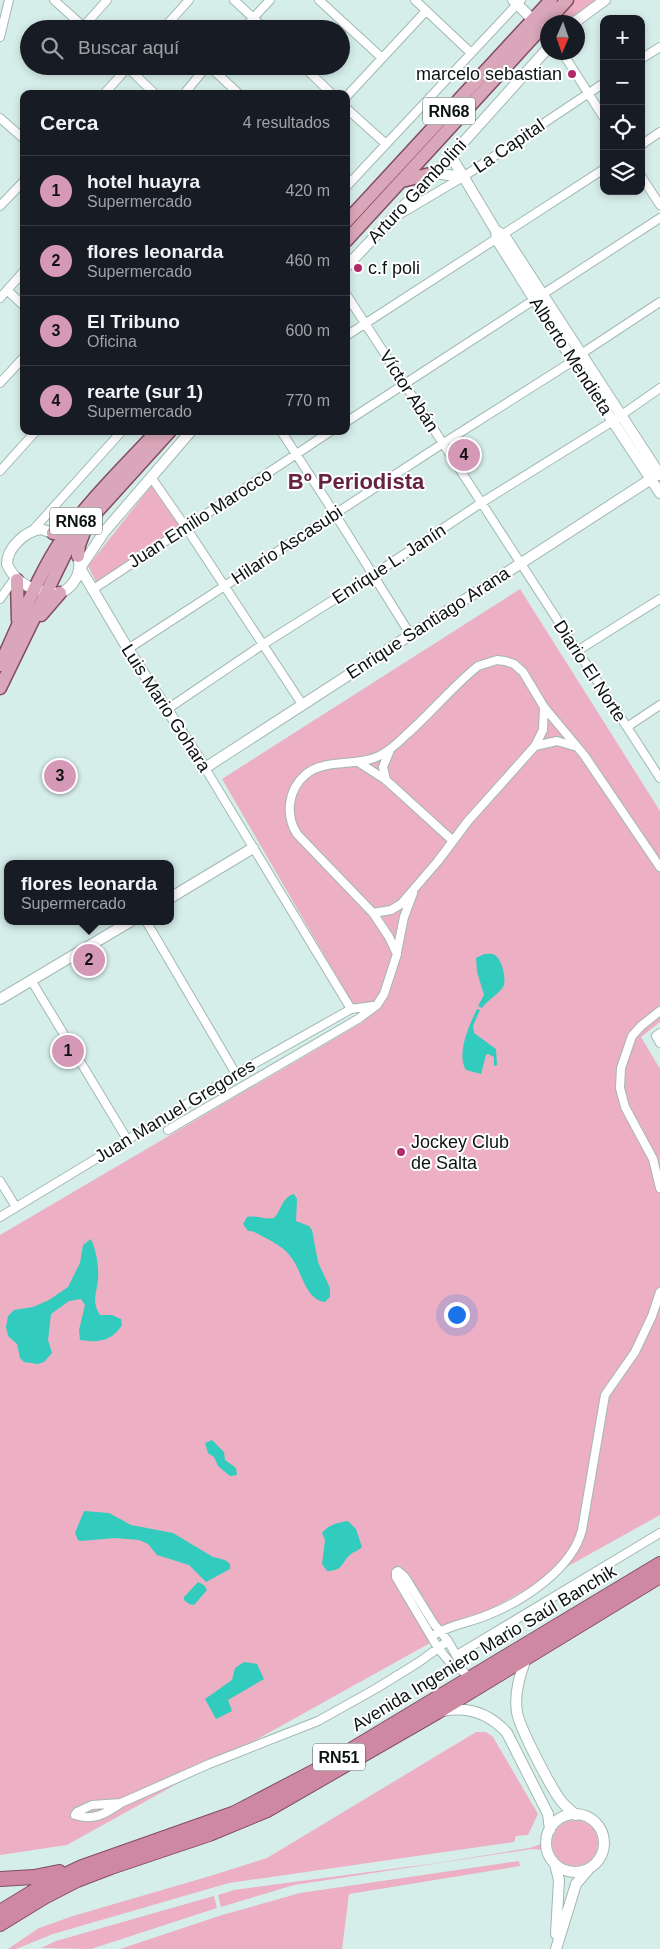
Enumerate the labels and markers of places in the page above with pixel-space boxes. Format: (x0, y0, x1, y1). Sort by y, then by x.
place label: marcelo sebastian (416, 64, 562, 84)
marker: marcelo sebastian (566, 68, 578, 80)
place label: c.f poli (368, 258, 420, 278)
marker: c.f poli (352, 262, 364, 274)
pin: 4 (448, 436, 480, 474)
pin: 3 (44, 757, 76, 795)
pin: 2 (73, 941, 105, 979)
pin: 1 (52, 1032, 84, 1070)
place label: Jockey Club de Salta (411, 1132, 509, 1173)
marker: Jockey Club de Salta (395, 1146, 407, 1158)

